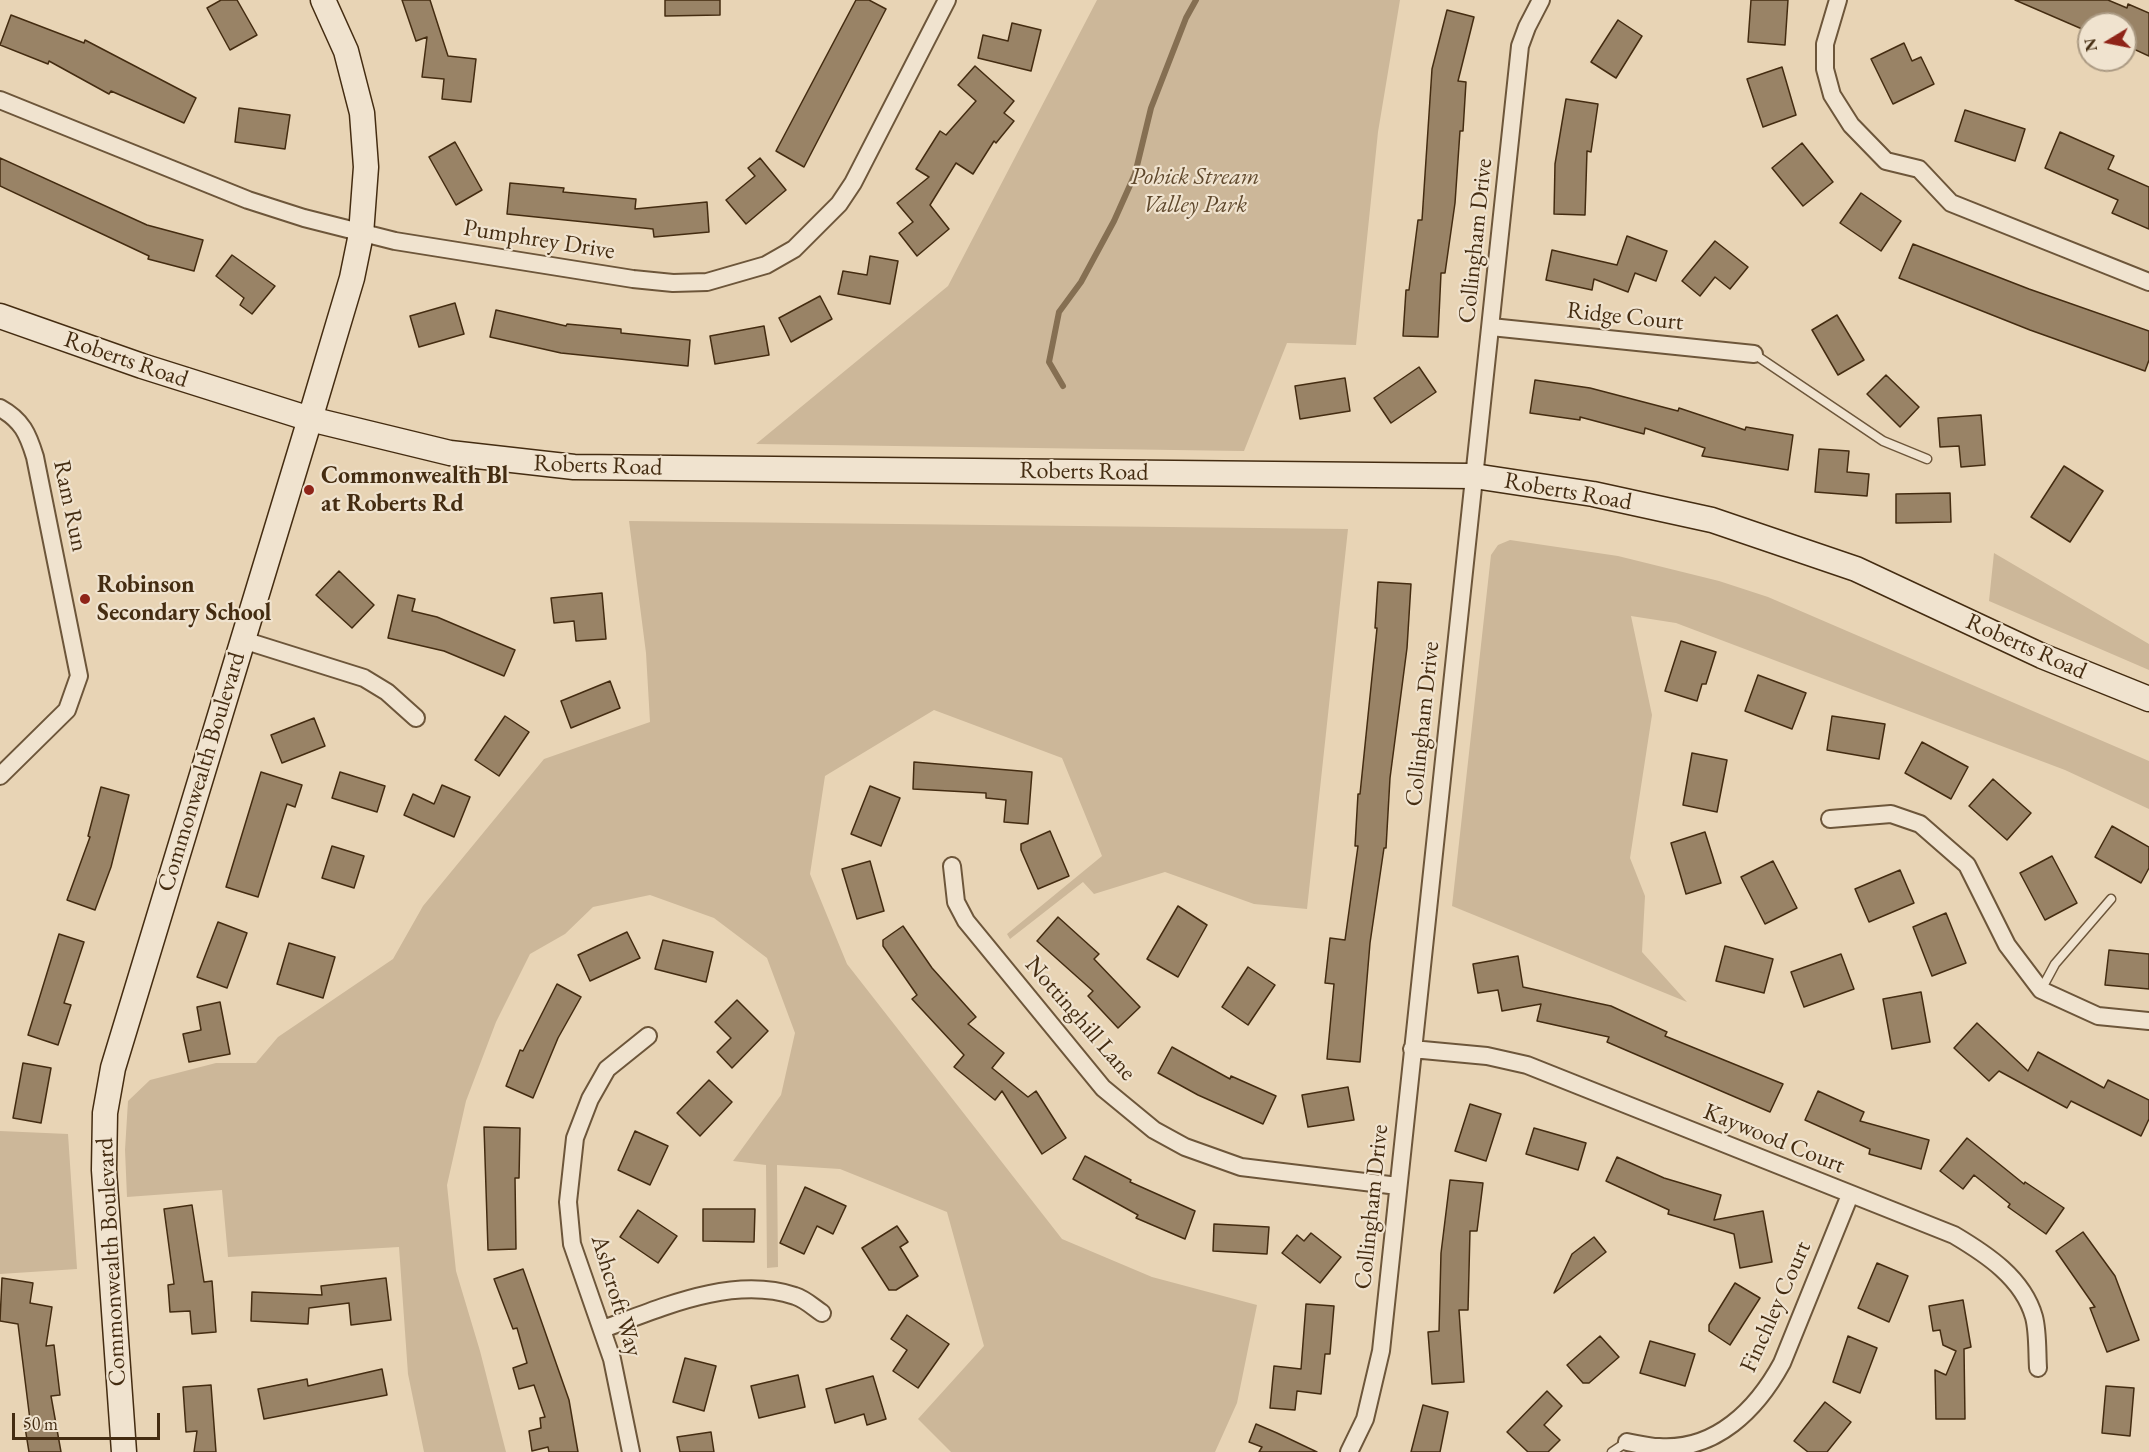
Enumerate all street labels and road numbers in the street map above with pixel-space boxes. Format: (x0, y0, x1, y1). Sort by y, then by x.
street label: Collingham Drive (1453, 157, 1499, 325)
street label: Pumphrey Drive (461, 214, 617, 266)
street label: Ridge Court (1565, 297, 1685, 337)
street label: Roberts Road (60, 325, 192, 395)
street label: Roberts Road (533, 449, 663, 483)
street label: Roberts Road (1019, 456, 1149, 488)
street label: Ram Run (46, 458, 94, 554)
street label: Roberts Road (1502, 467, 1634, 517)
street label: Roberts Road (1961, 608, 2091, 686)
street label: Collingham Drive (1400, 640, 1446, 808)
street label: Commonwealth Boulevard (152, 649, 252, 895)
street label: Nottinghill Lane (1018, 951, 1142, 1087)
street label: Kaywood Court (1699, 1098, 1849, 1180)
street label: Collingham Drive (1349, 1123, 1395, 1291)
street label: Commonwealth Boulevard (91, 1137, 133, 1387)
street label: Ashcroft Way (584, 1232, 648, 1360)
street label: Finchley Court (1734, 1237, 1818, 1377)

